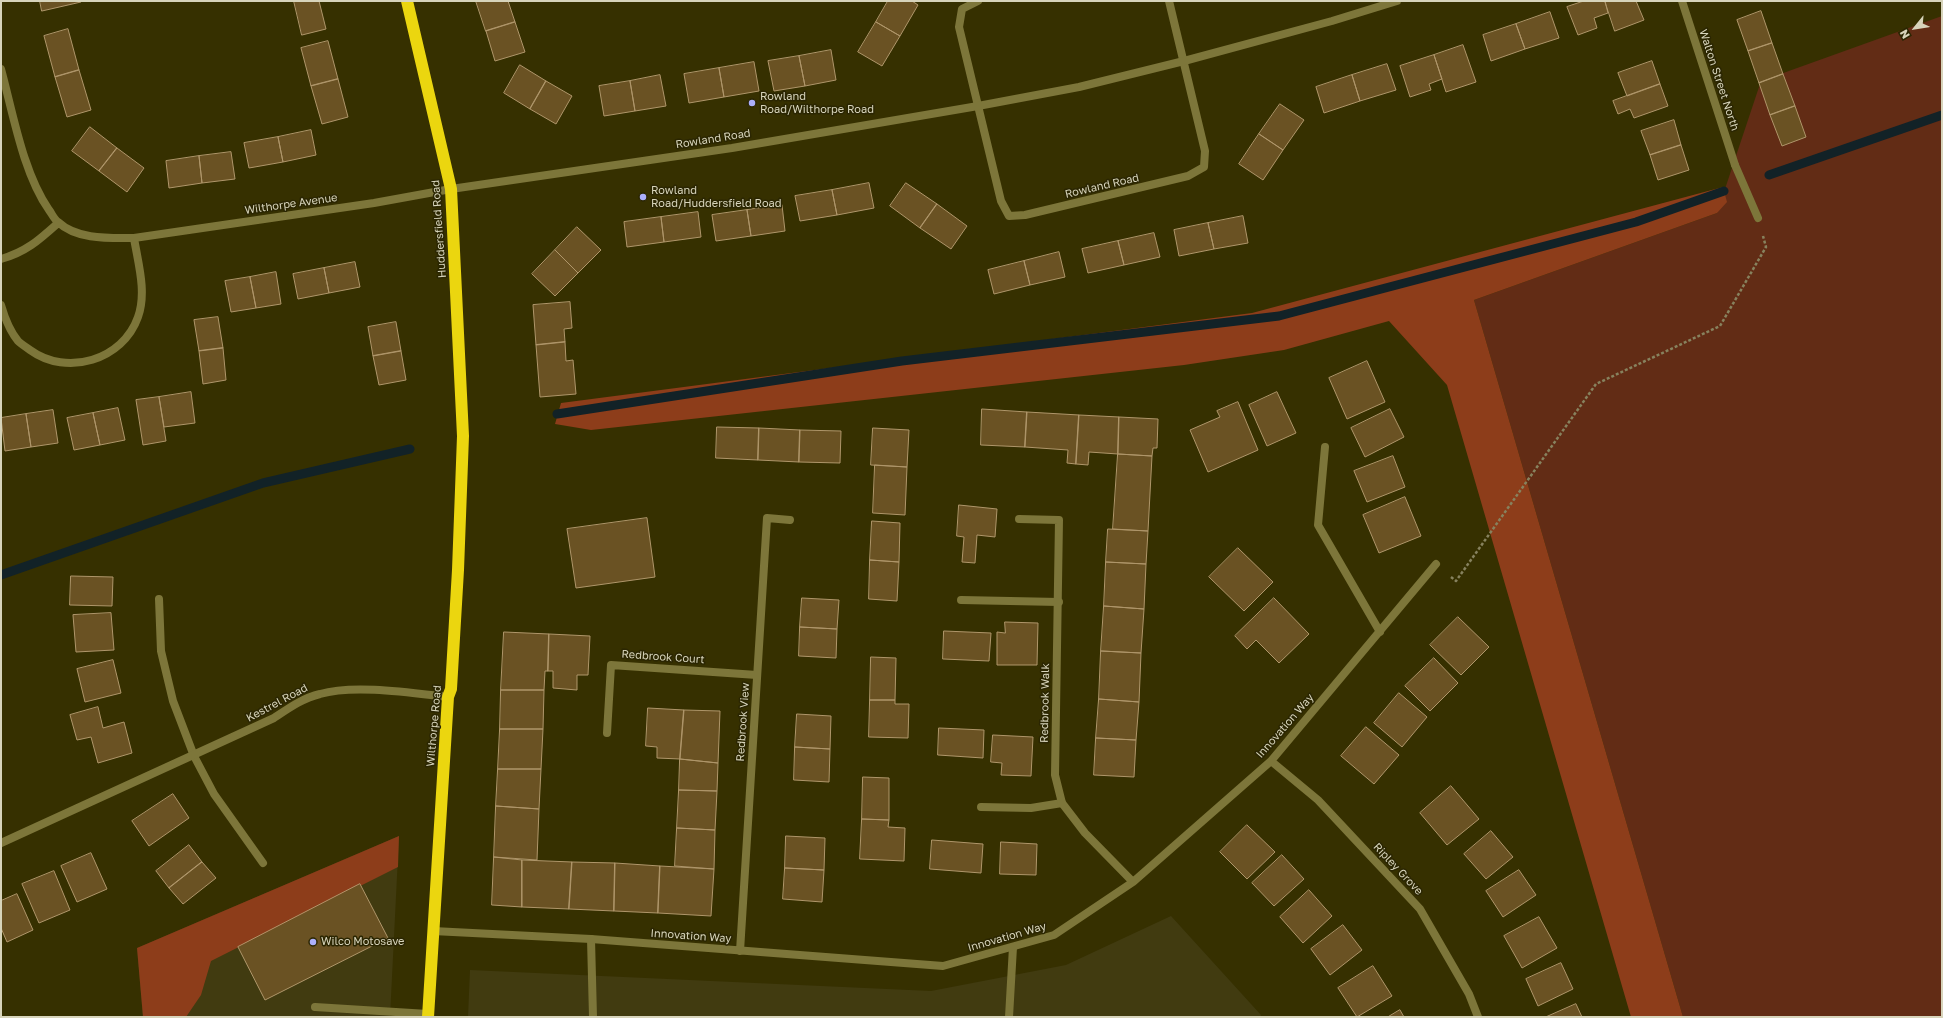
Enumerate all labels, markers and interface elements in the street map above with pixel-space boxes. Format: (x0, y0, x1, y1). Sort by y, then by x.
north arrow (1895, 8, 1935, 48)
text: N (1896, 27, 1912, 41)
street label: Walton Street North (1696, 28, 1742, 132)
place label: Rowland Road/Wilthorpe Road (760, 90, 874, 116)
marker: Rowland Road/Wilthorpe Road (747, 98, 757, 108)
street label: Rowland Road (675, 127, 751, 151)
street label: Rowland Road (1064, 171, 1140, 201)
street label: Huddersfield Road (429, 180, 449, 278)
place label: Rowland Road/Huddersfield Road (651, 184, 781, 210)
street label: Wilthorpe Avenue (244, 191, 338, 217)
marker: Rowland Road/Huddersfield Road (638, 192, 648, 202)
street label: Redbrook Court (621, 648, 705, 666)
street label: Redbrook Walk (1038, 663, 1052, 743)
street label: Kestrel Road (244, 681, 310, 725)
street label: Redbrook View (734, 682, 752, 762)
street label: Wilthorpe Road (424, 685, 444, 767)
street label: Innovation Way (1253, 691, 1317, 761)
street label: Ripley Grove (1371, 840, 1425, 898)
street label: Innovation Way (966, 919, 1048, 955)
street label: Innovation Way (650, 927, 732, 945)
place label: Wilco Motosave (321, 935, 404, 949)
marker: Wilco Motosave (308, 937, 318, 947)

